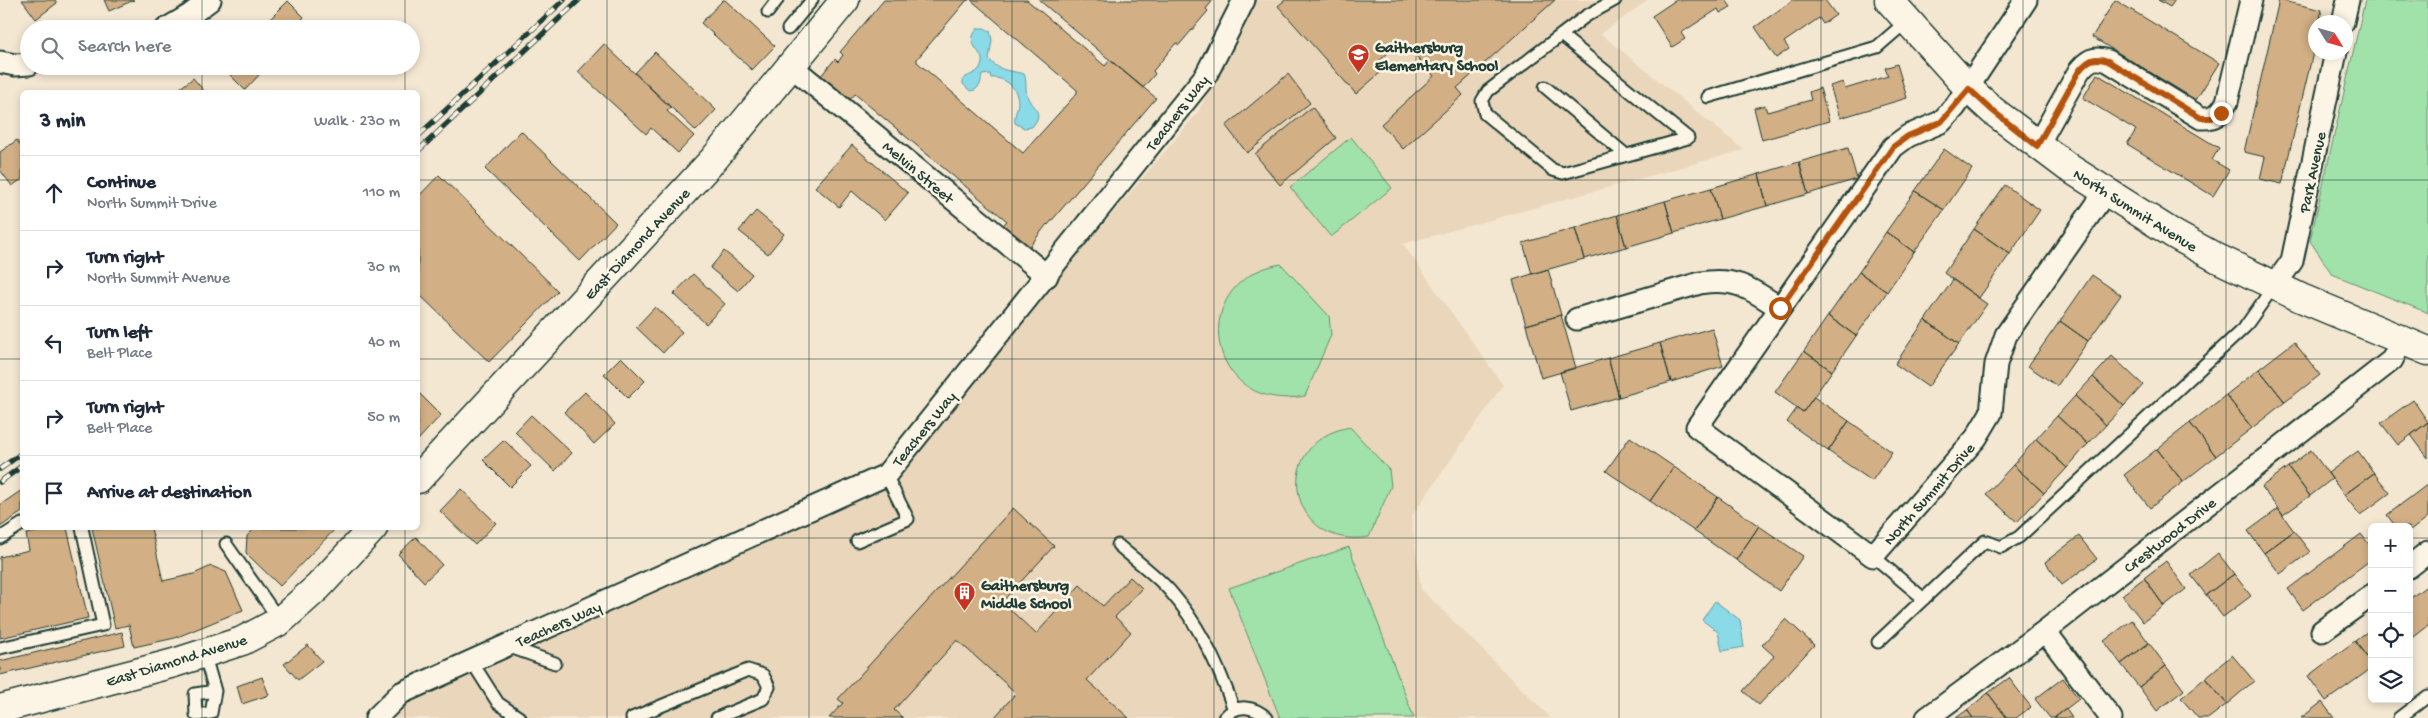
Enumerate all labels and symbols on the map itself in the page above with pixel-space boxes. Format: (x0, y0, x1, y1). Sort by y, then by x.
north arrow (2308, 15, 2353, 60)
place label: Gaithersburg Elementary School (1375, 40, 1499, 77)
school or university icon: Gaithersburg Elementary School (1347, 43, 1371, 74)
street label: Teachers Way (1143, 72, 1214, 157)
route end (2210, 102, 2233, 125)
street label: Park Avenue (2296, 130, 2332, 216)
street label: Melvin Street (877, 138, 957, 210)
street label: North Summit Avenue (2069, 166, 2200, 258)
street label: East Diamond Avenue (582, 185, 696, 305)
route start (1769, 297, 1792, 320)
street label: Teachers Way (889, 389, 962, 472)
street label: North Summit Drive (1881, 440, 1981, 550)
street label: Crestwood Drive (2121, 494, 2222, 579)
place label: Gaithersburg Middle School (981, 578, 1072, 615)
building icon: Gaithersburg Middle School (953, 581, 977, 612)
street label: Teachers Way (513, 599, 605, 654)
street label: East Diamond Avenue (104, 632, 251, 693)

